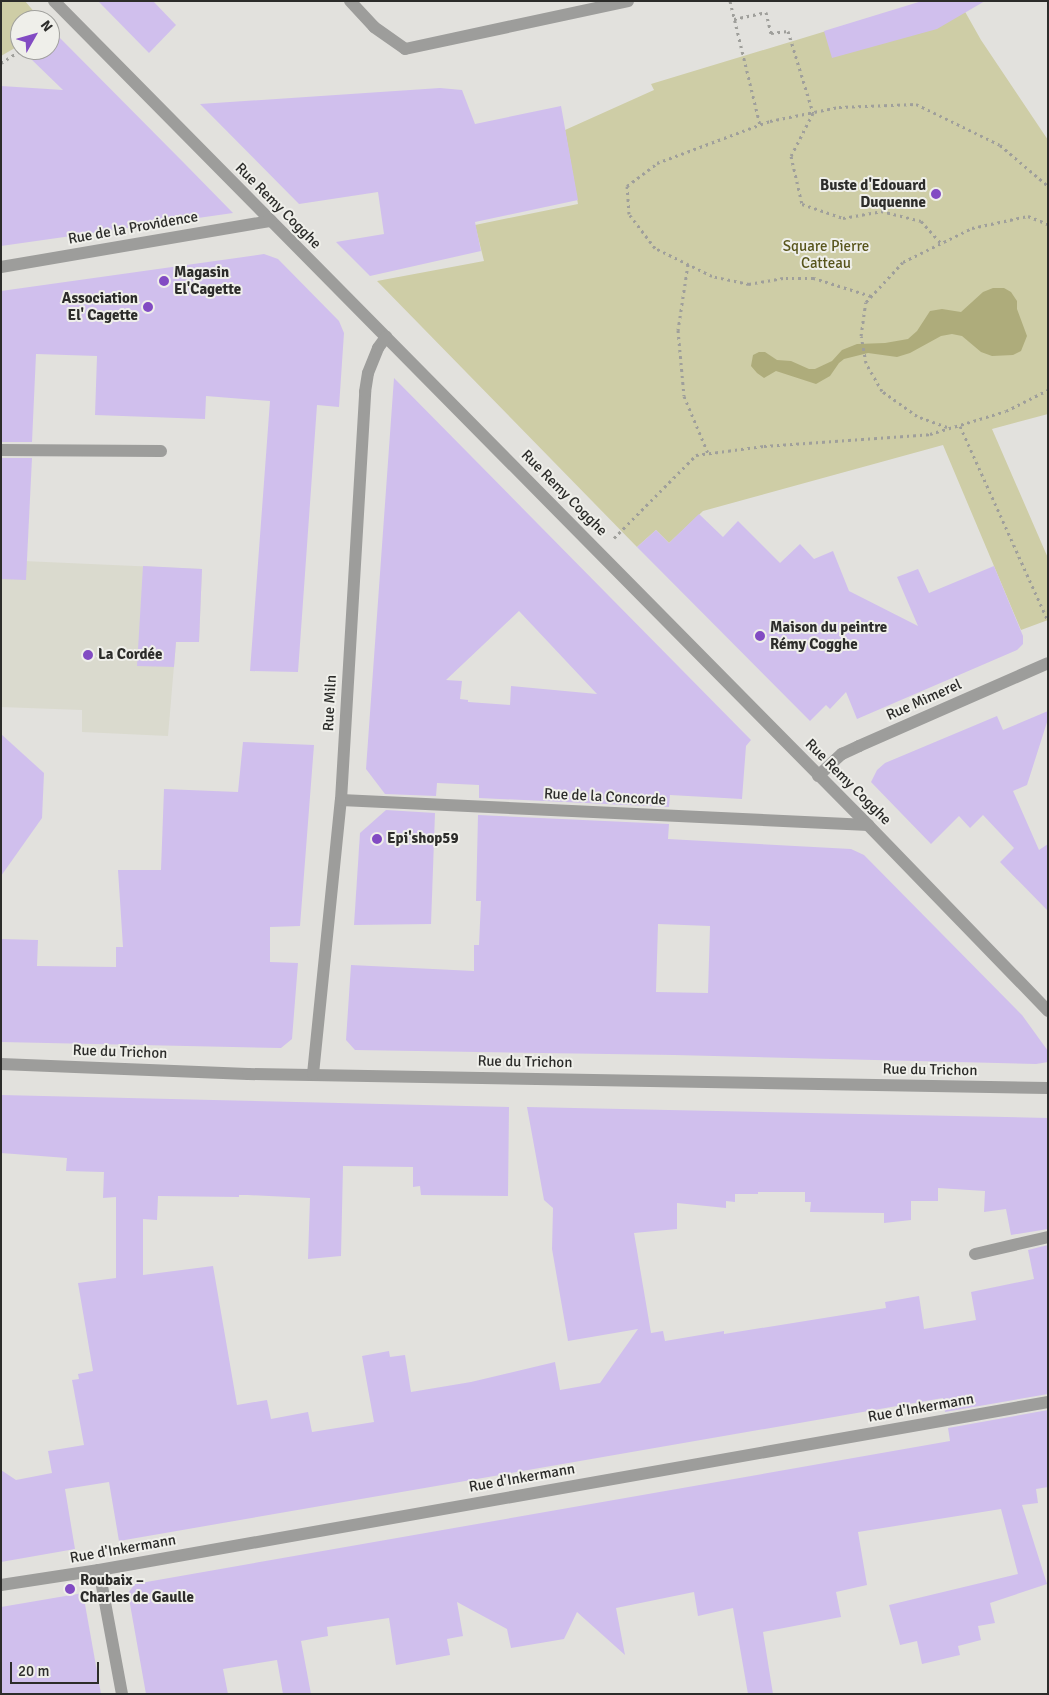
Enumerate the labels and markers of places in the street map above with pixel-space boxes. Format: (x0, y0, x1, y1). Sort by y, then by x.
place label: Buste d'Edouard Duquenne (820, 176, 926, 211)
marker: Buste d'Edouard Duquenne (930, 188, 942, 200)
place label: Magasin El'Cagette (174, 263, 241, 298)
marker: Magasin El'Cagette (158, 275, 170, 287)
place label: Association El' Cagette (62, 289, 138, 324)
marker: Association El' Cagette (142, 301, 154, 313)
place label: Maison du peintre Rémy Cogghe (770, 618, 887, 653)
marker: Maison du peintre Rémy Cogghe (754, 630, 766, 642)
place label: La Cordée (98, 646, 162, 664)
marker: La Cordée (82, 649, 94, 661)
place label: Epi'shop59 (387, 830, 458, 848)
marker: Epi'shop59 (371, 833, 383, 845)
place label: Roubaix – Charles de Gaulle (80, 1571, 194, 1606)
marker: Roubaix – Charles de Gaulle (64, 1583, 76, 1595)

